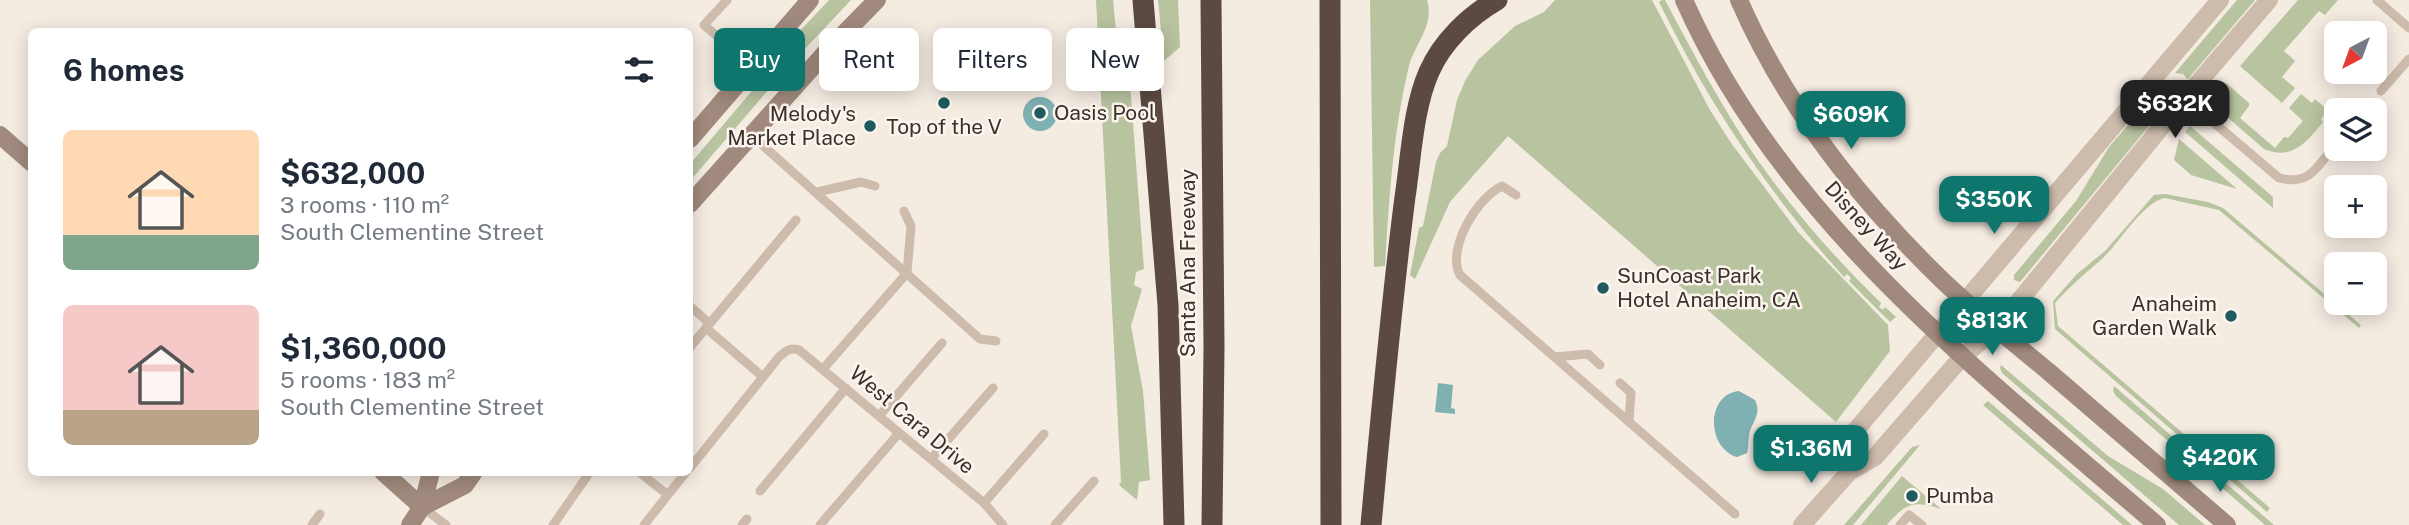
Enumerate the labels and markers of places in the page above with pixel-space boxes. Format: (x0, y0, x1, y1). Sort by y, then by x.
pin: $632K (2126, 80, 2224, 140)
pin: $609K (1802, 92, 1900, 151)
marker: Top of the V (936, 95, 952, 111)
place label: Oasis Pool (1054, 100, 1156, 125)
place label: Melody's Market Place (727, 101, 856, 150)
marker: Oasis Pool (1032, 105, 1048, 121)
place label: Top of the V (886, 114, 1002, 139)
marker: Melody's Market Place (862, 118, 878, 134)
pin: $350K (1945, 176, 2043, 236)
place label: SunCoast Park Hotel Anaheim, CA (1617, 263, 1801, 312)
marker: SunCoast Park Hotel Anaheim, CA (1595, 280, 1611, 296)
place label: Anaheim Garden Walk (2092, 291, 2217, 340)
pin: $813K (1943, 298, 2041, 357)
marker: Anaheim Garden Walk (2223, 308, 2239, 324)
pin: $1.36M (1754, 426, 1868, 485)
pin: $420K (2171, 434, 2269, 494)
place label: Pumba (1926, 483, 1994, 508)
marker: Pumba (1904, 488, 1920, 504)

